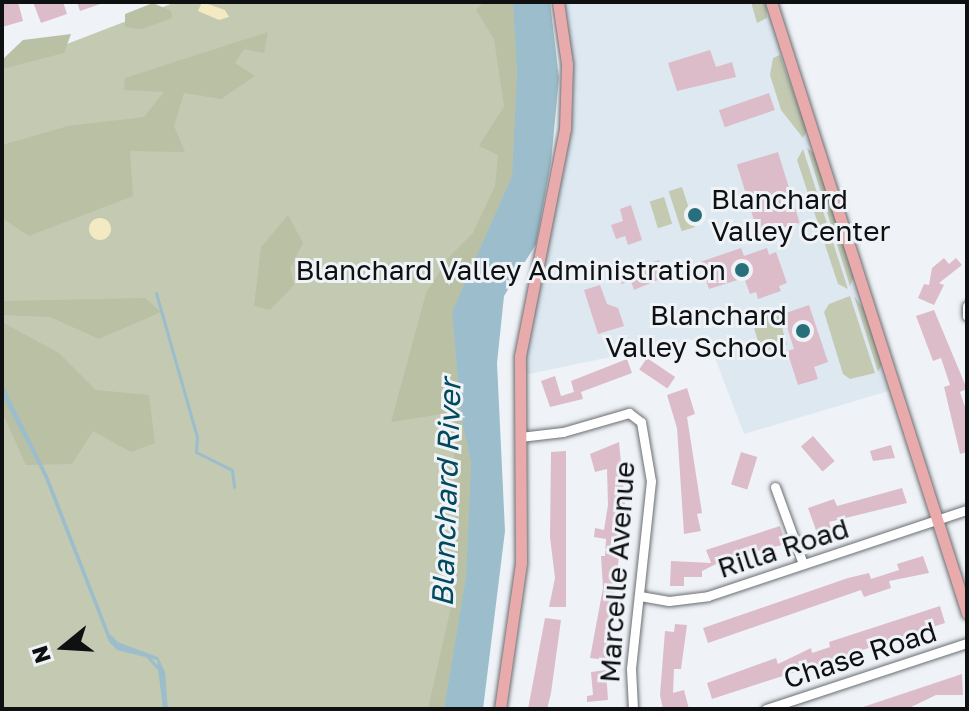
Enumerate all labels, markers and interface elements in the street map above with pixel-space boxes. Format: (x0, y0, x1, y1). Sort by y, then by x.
place label: Blanchard Valley Center (711, 182, 890, 248)
marker: Blanchard Valley Center (686, 206, 704, 224)
place label: Blanchard Valley Administration (296, 253, 726, 287)
marker: Blanchard Valley Administration (733, 261, 751, 279)
place label: Blanchard Valley School (605, 298, 787, 364)
marker: Blanchard Valley School (794, 322, 812, 340)
water label: Blanchard River (424, 378, 468, 608)
street label: Marcelle Avenue (593, 460, 641, 684)
street label: Rilla Road (713, 511, 853, 585)
north arrow (24, 607, 104, 687)
street label: Chase Road (779, 614, 941, 696)
text: N (25, 642, 56, 667)

